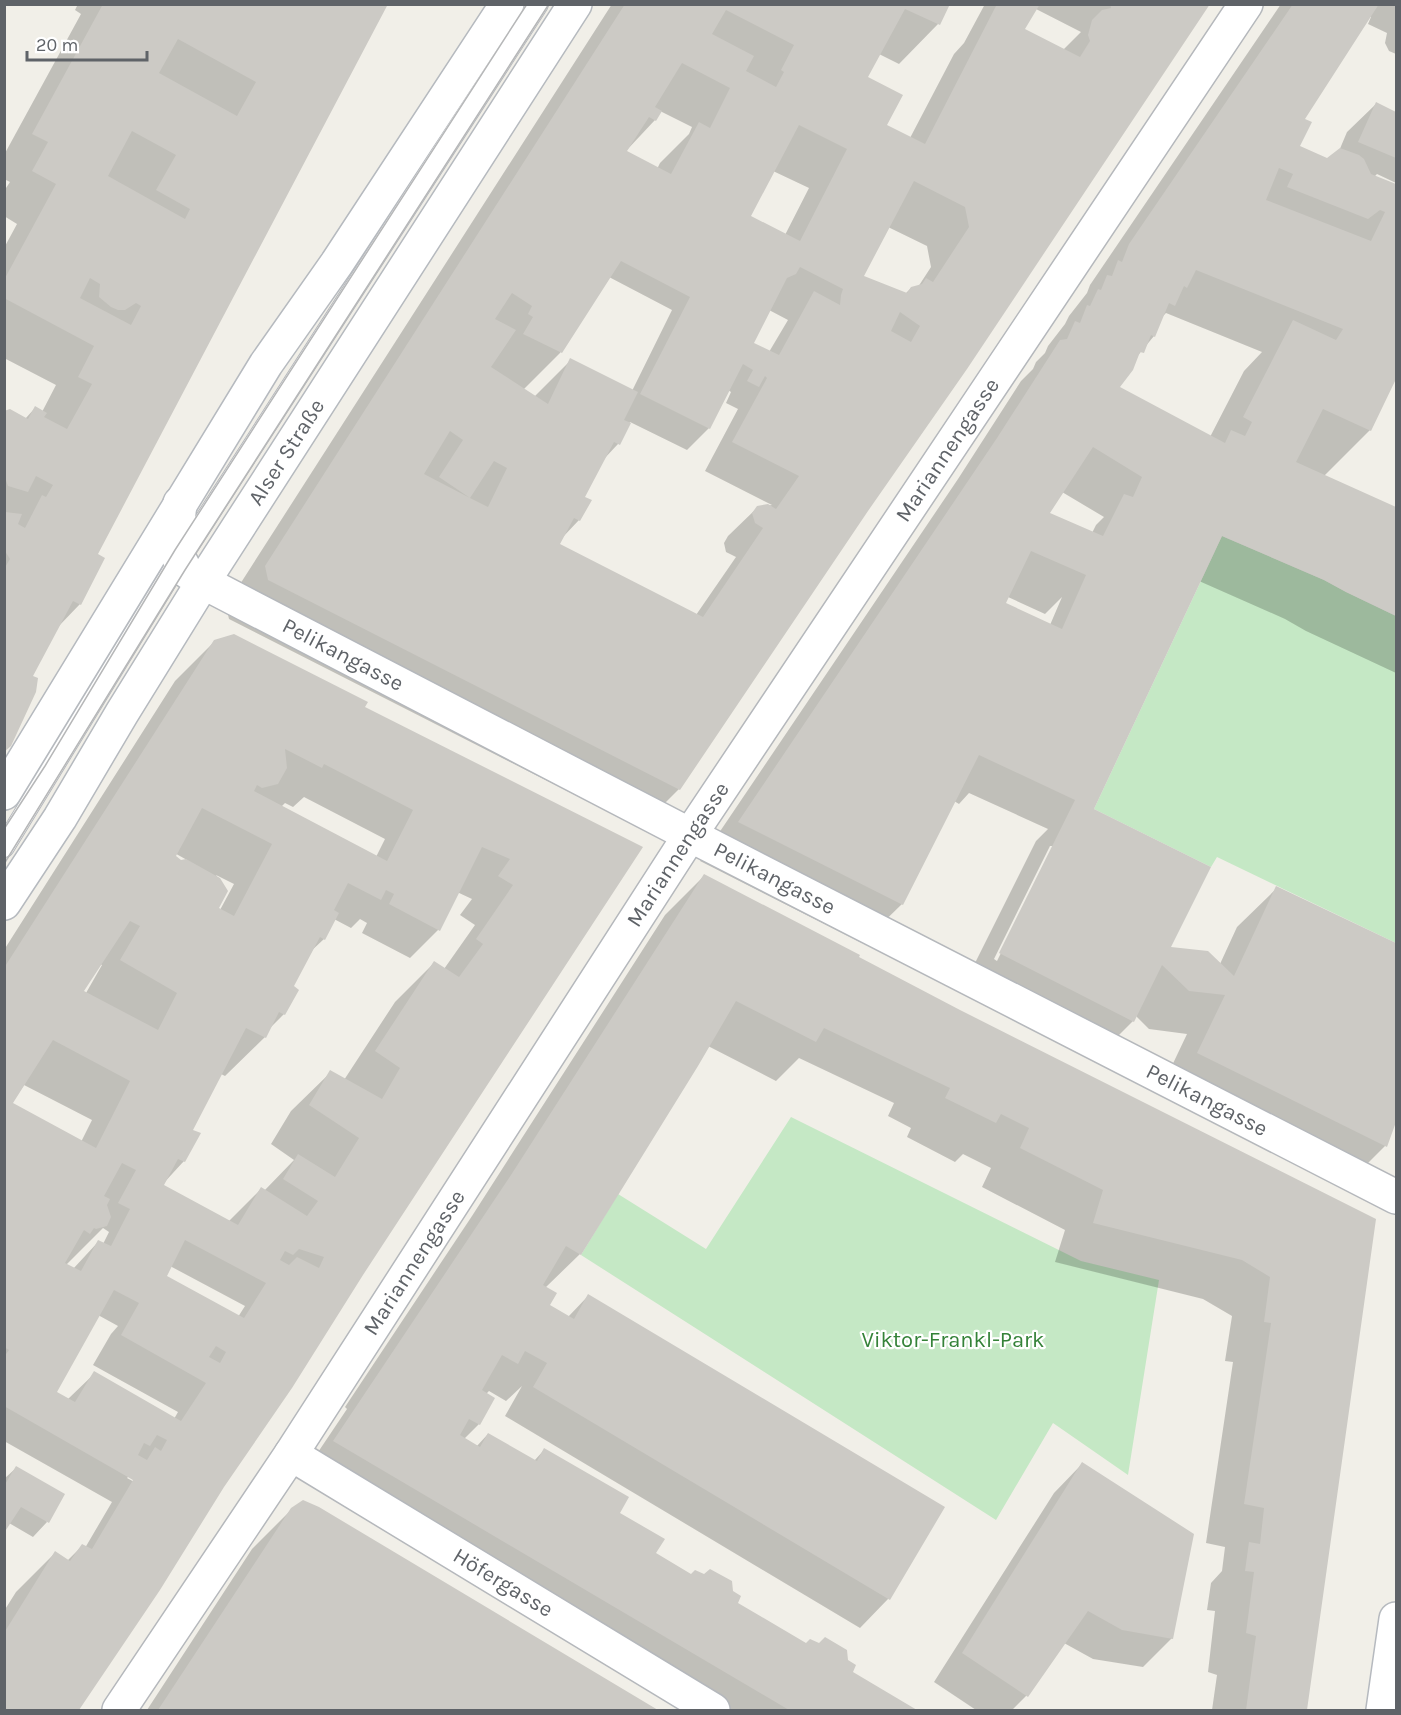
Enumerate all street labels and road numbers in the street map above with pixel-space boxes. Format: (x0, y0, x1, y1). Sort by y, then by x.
street label: Mariannengasse (890, 373, 1005, 527)
street label: Alser Straße (243, 394, 330, 510)
street label: Pelikangasse (278, 613, 408, 697)
street label: Mariannengasse (621, 777, 735, 932)
street label: Pelikangasse (709, 836, 840, 920)
street label: Pelikangasse (1142, 1058, 1272, 1142)
street label: Mariannengasse (358, 1185, 471, 1340)
street label: Höfergasse (448, 1542, 558, 1623)

